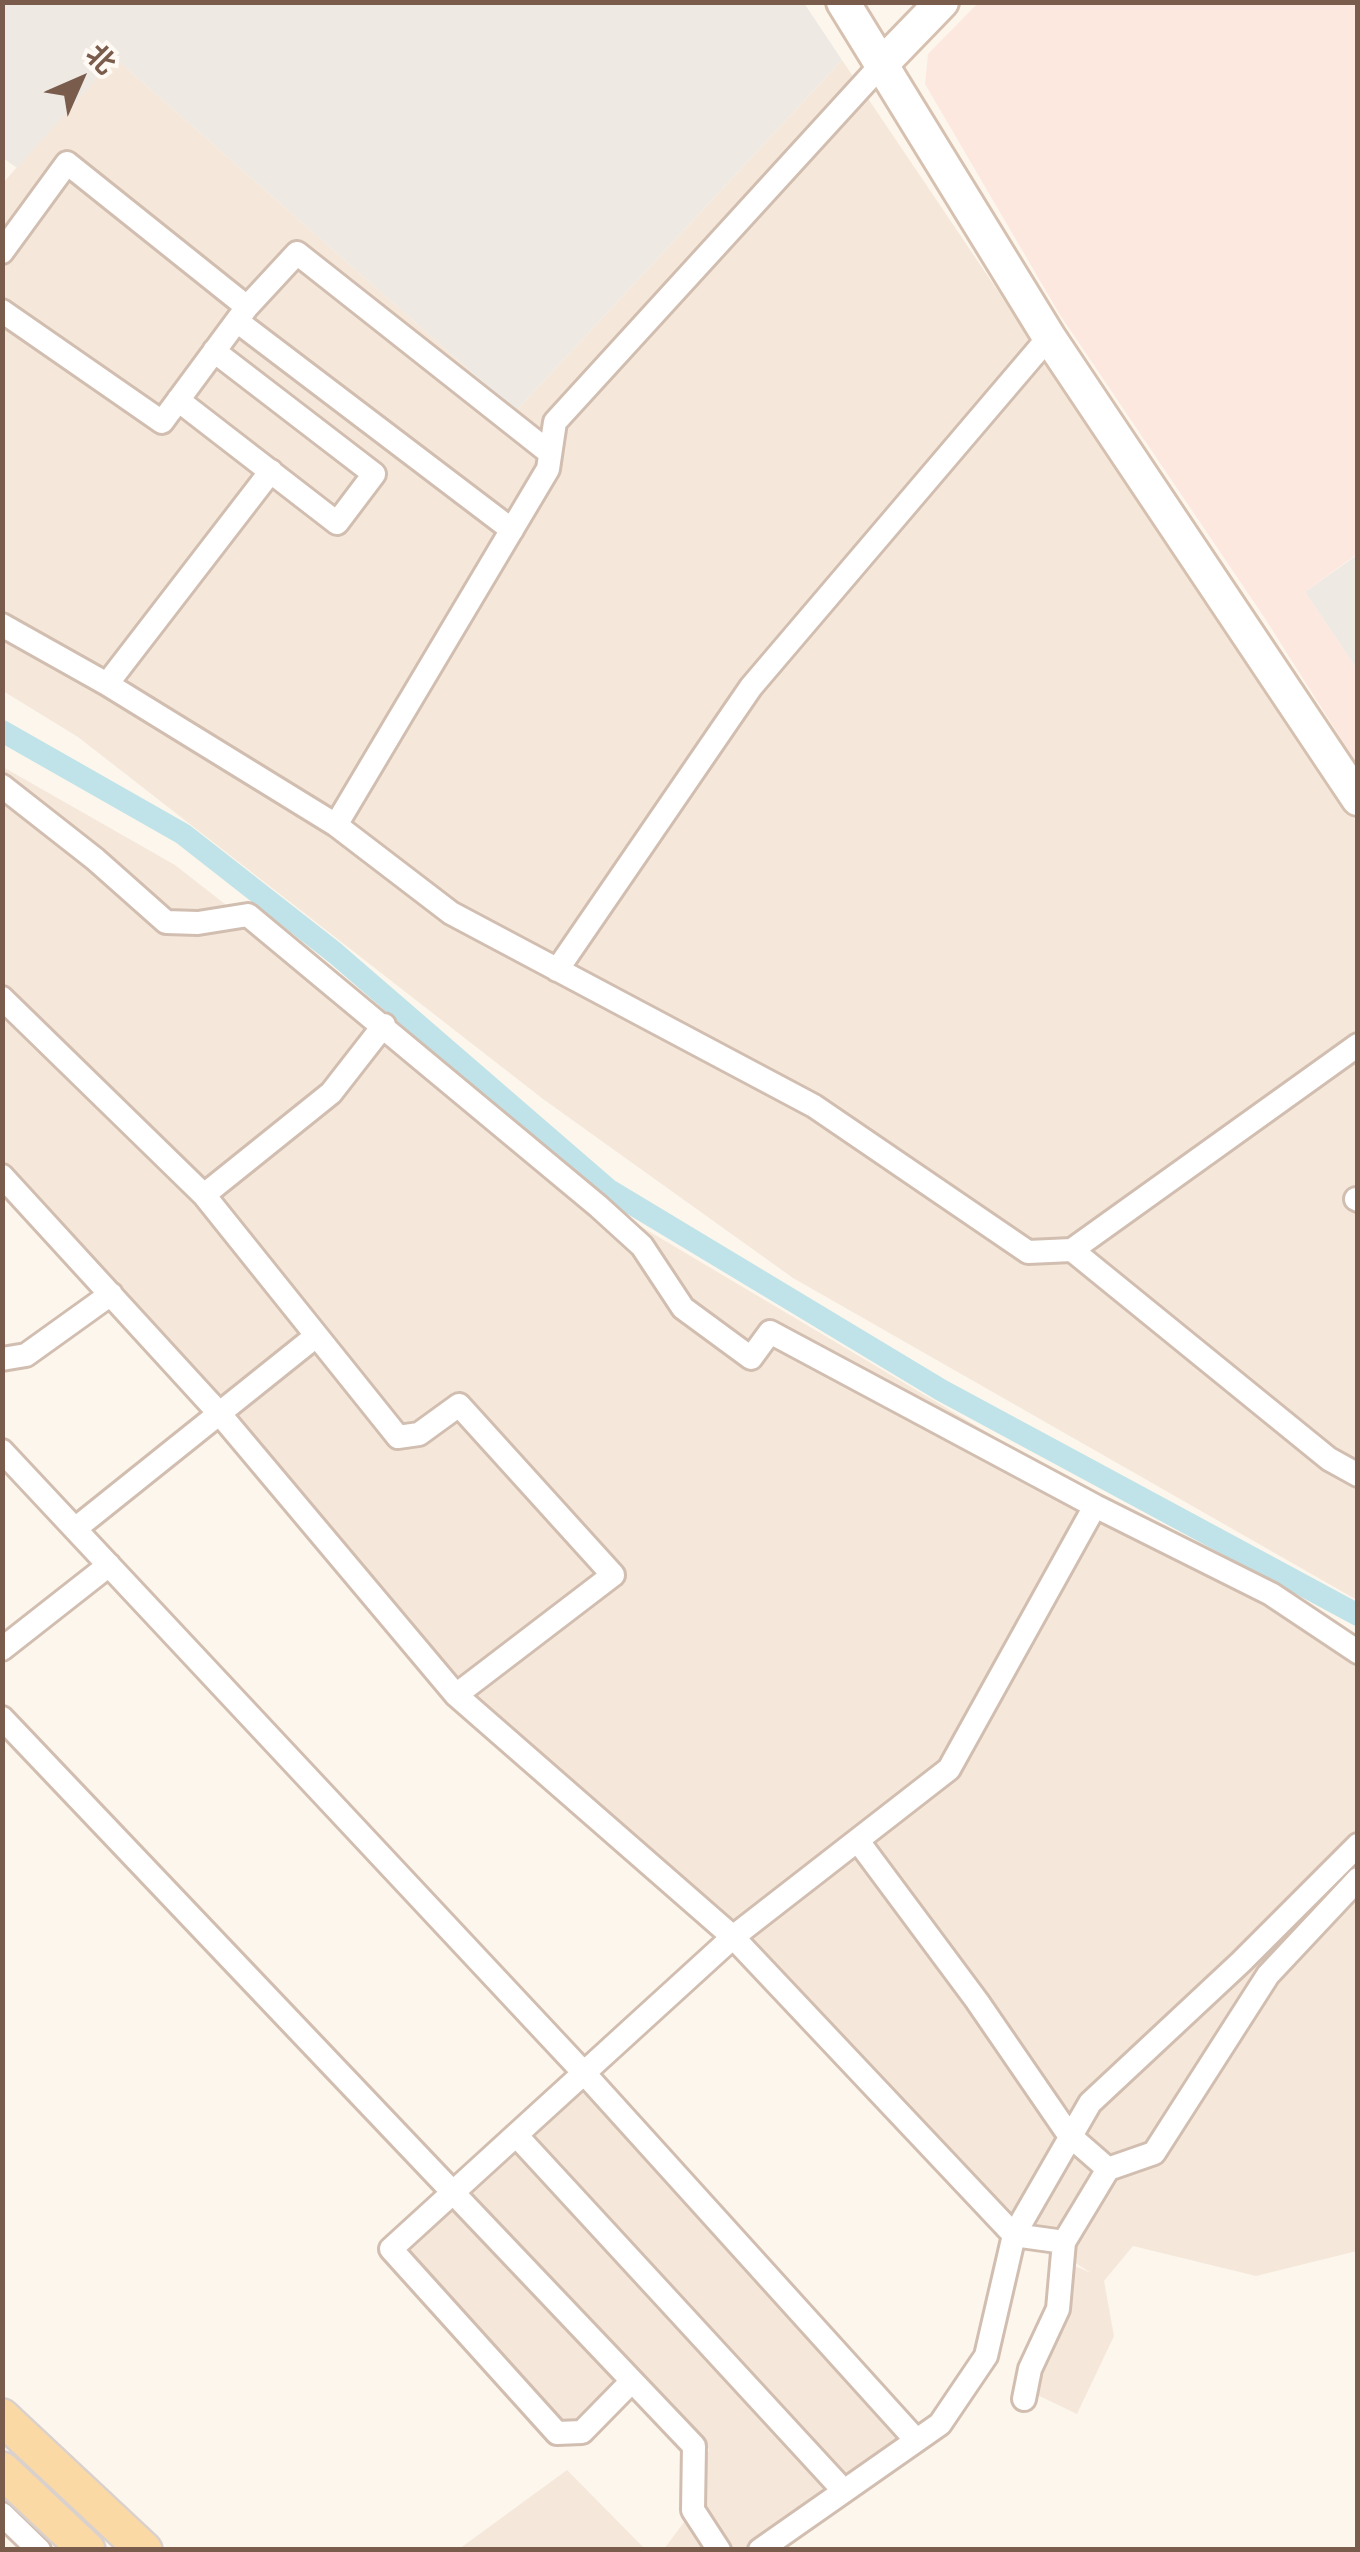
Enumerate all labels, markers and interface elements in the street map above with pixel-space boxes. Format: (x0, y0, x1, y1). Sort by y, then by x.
north arrow (30, 30, 130, 130)
text: 北 (80, 38, 122, 80)

